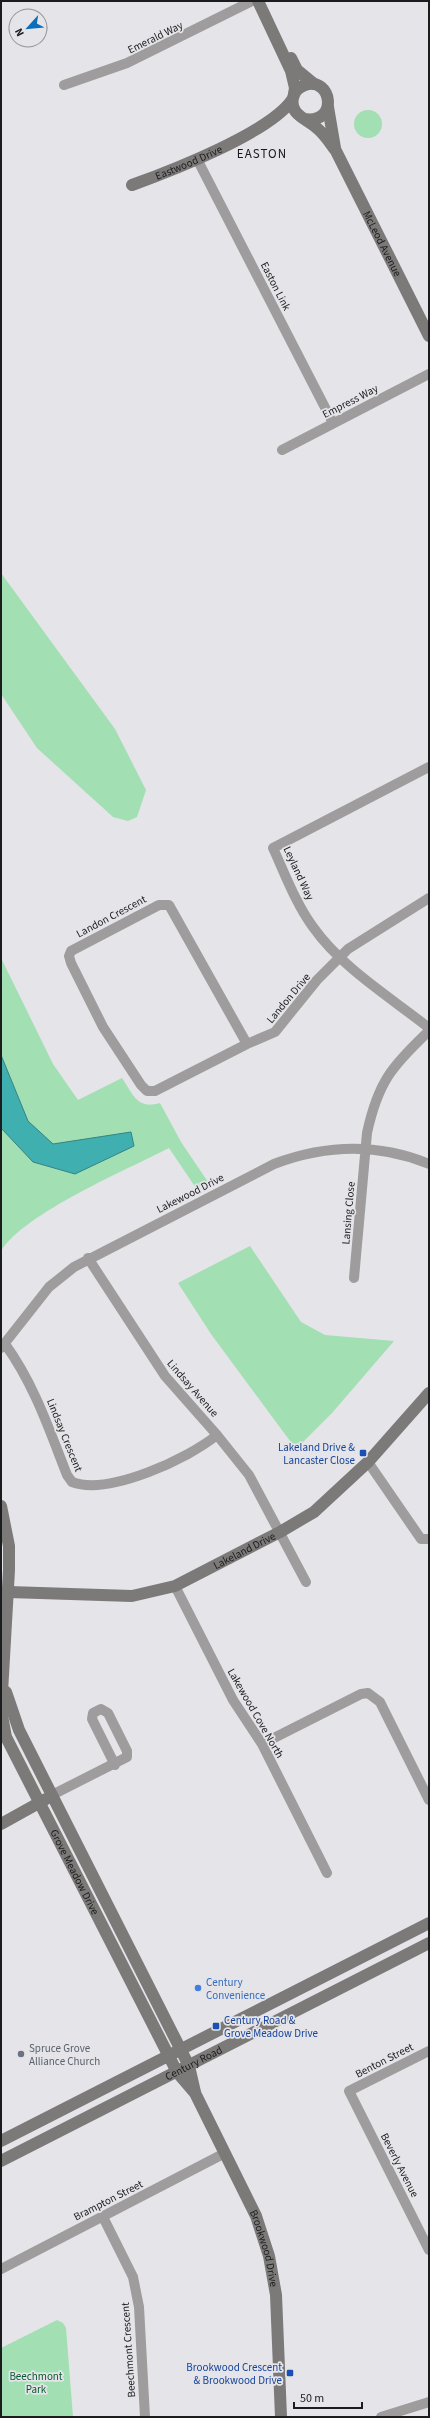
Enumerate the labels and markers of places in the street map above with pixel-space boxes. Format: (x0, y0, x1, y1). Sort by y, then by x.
place label: Lakeland Drive & Lancaster Close (278, 1440, 356, 1468)
marker: Lakeland Drive & Lancaster Close (358, 1448, 368, 1458)
place label: Century Convenience (206, 1975, 266, 2003)
marker: Century Convenience (193, 1983, 203, 1993)
place label: Century Road & Grove Meadow Drive (224, 2013, 319, 2041)
marker: Century Road & Grove Meadow Drive (211, 2021, 221, 2031)
place label: Spruce Grove Alliance Church (29, 2041, 100, 2069)
marker: Spruce Grove Alliance Church (16, 2049, 26, 2059)
place label: Brookwood Crescent & Brookwood Drive (186, 2360, 283, 2388)
marker: Brookwood Crescent & Brookwood Drive (285, 2368, 295, 2378)

